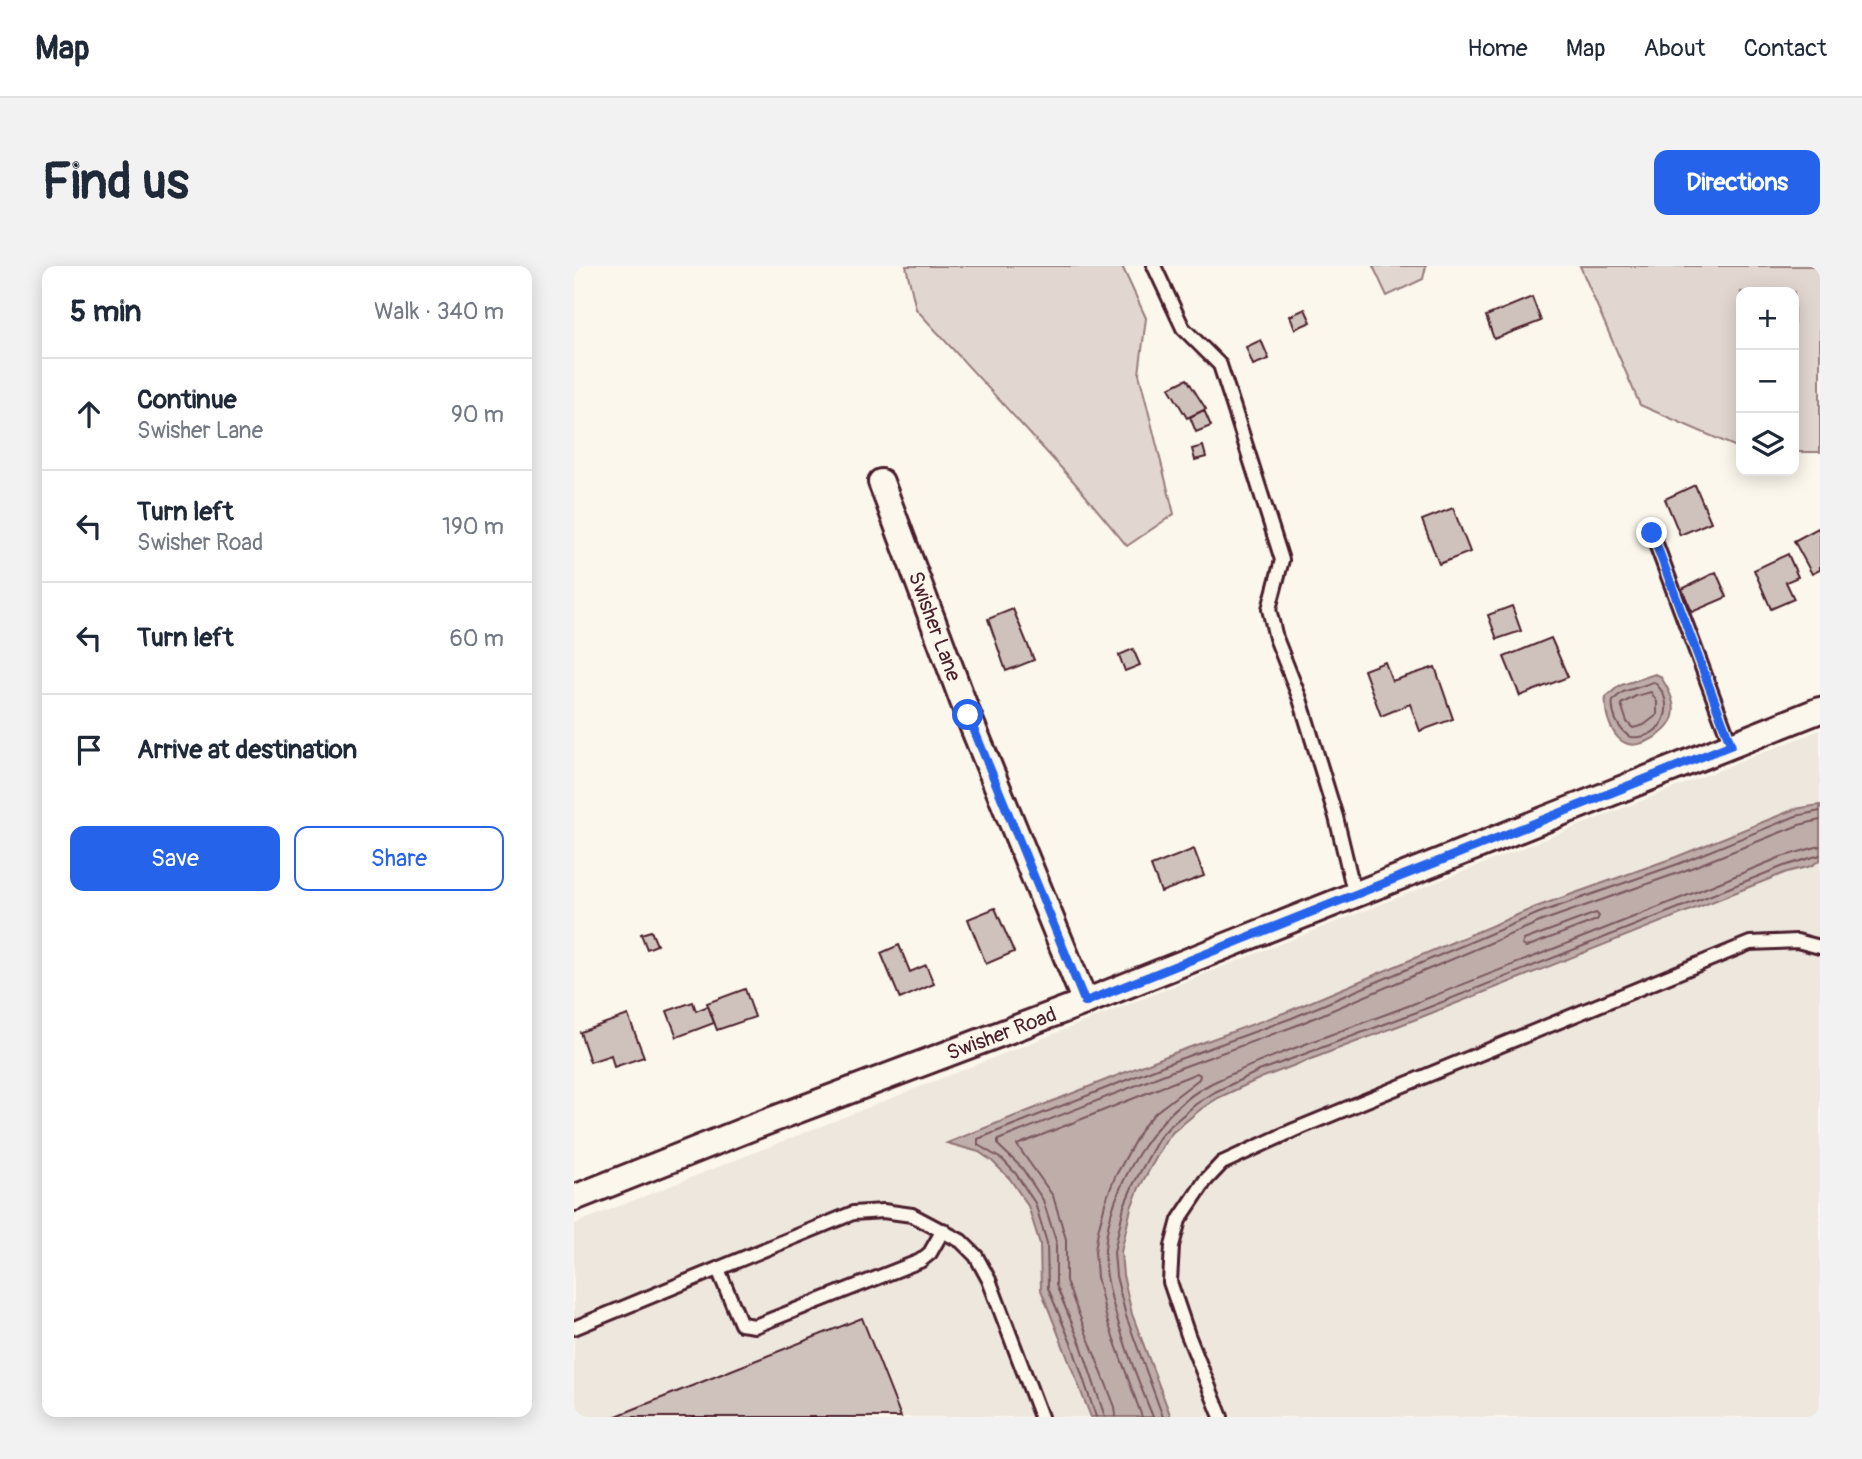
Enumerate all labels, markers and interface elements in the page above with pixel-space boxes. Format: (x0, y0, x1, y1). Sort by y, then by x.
text: Map (35, 28, 90, 69)
text: Home (1467, 34, 1528, 63)
text: Map (1566, 34, 1606, 63)
text: About (1644, 34, 1706, 63)
text: Contact (1744, 34, 1827, 63)
button: Directions (1654, 150, 1820, 215)
text: Find us (42, 152, 189, 213)
map controls (1736, 287, 1799, 476)
button: + (1736, 287, 1799, 350)
text: 5 min (70, 293, 141, 330)
text: Walk · 340 m (374, 297, 504, 326)
button: − (1736, 350, 1799, 413)
text: Continue (137, 384, 237, 416)
icon: ahead (70, 395, 108, 433)
text: 90 m (451, 400, 504, 429)
button: layers (1736, 413, 1799, 476)
text: Swisher Lane (137, 416, 263, 445)
text: Turn left (137, 496, 233, 528)
icon: left (70, 507, 108, 545)
text: 190 m (442, 512, 504, 541)
route end (1636, 517, 1667, 548)
text: Swisher Road (137, 528, 263, 557)
street label: Swisher Lane (902, 568, 967, 686)
icon: left (70, 619, 108, 657)
text: Turn left (137, 622, 233, 654)
text: 60 m (449, 624, 504, 653)
route start (952, 699, 983, 730)
icon: arrive (70, 731, 108, 769)
text: Arrive at destination (137, 734, 357, 766)
button: Save (70, 826, 280, 891)
button: Share (294, 826, 504, 891)
street label: Swisher Road (943, 1001, 1060, 1067)

